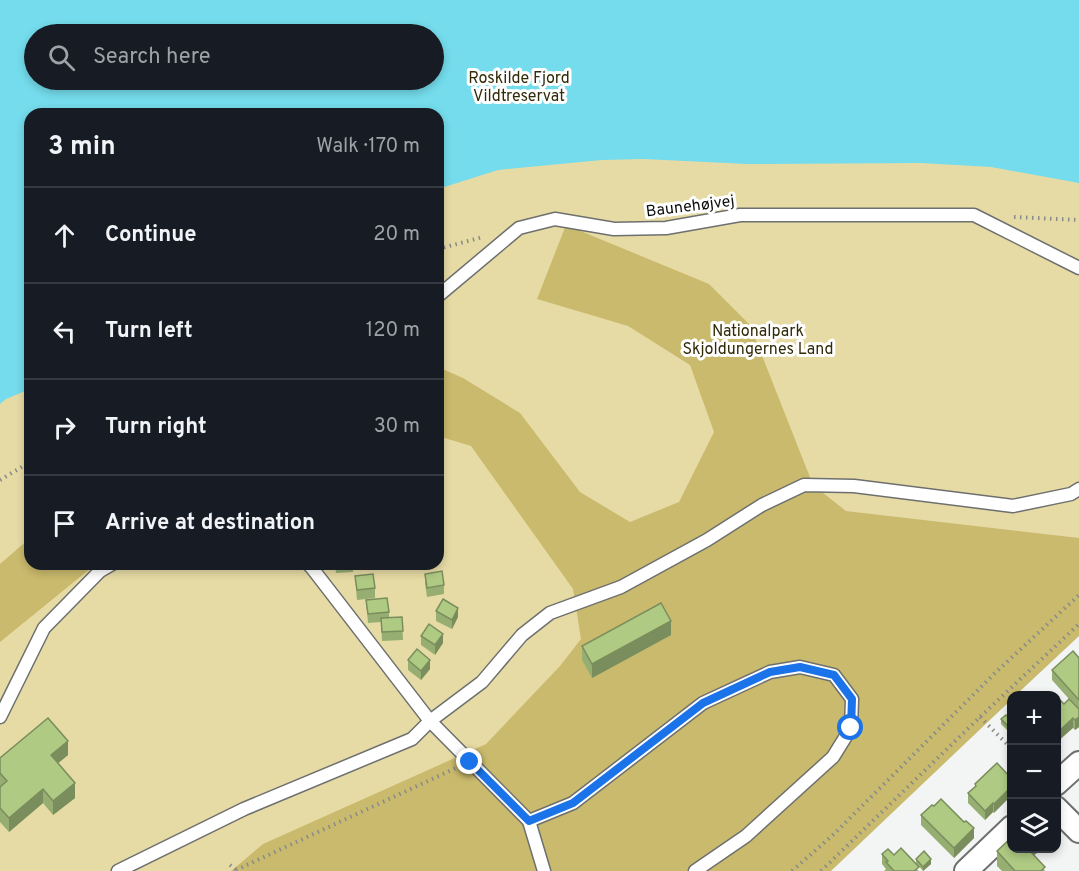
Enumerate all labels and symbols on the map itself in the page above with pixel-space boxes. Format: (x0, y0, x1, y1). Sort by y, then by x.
park label: Roskilde Fjord Vildtreservat (468, 69, 570, 107)
street label: Baunehøjvej (645, 192, 736, 222)
park label: Nationalpark Skjoldungernes Land (682, 322, 834, 360)
route start (837, 714, 863, 740)
route end (456, 748, 482, 774)

